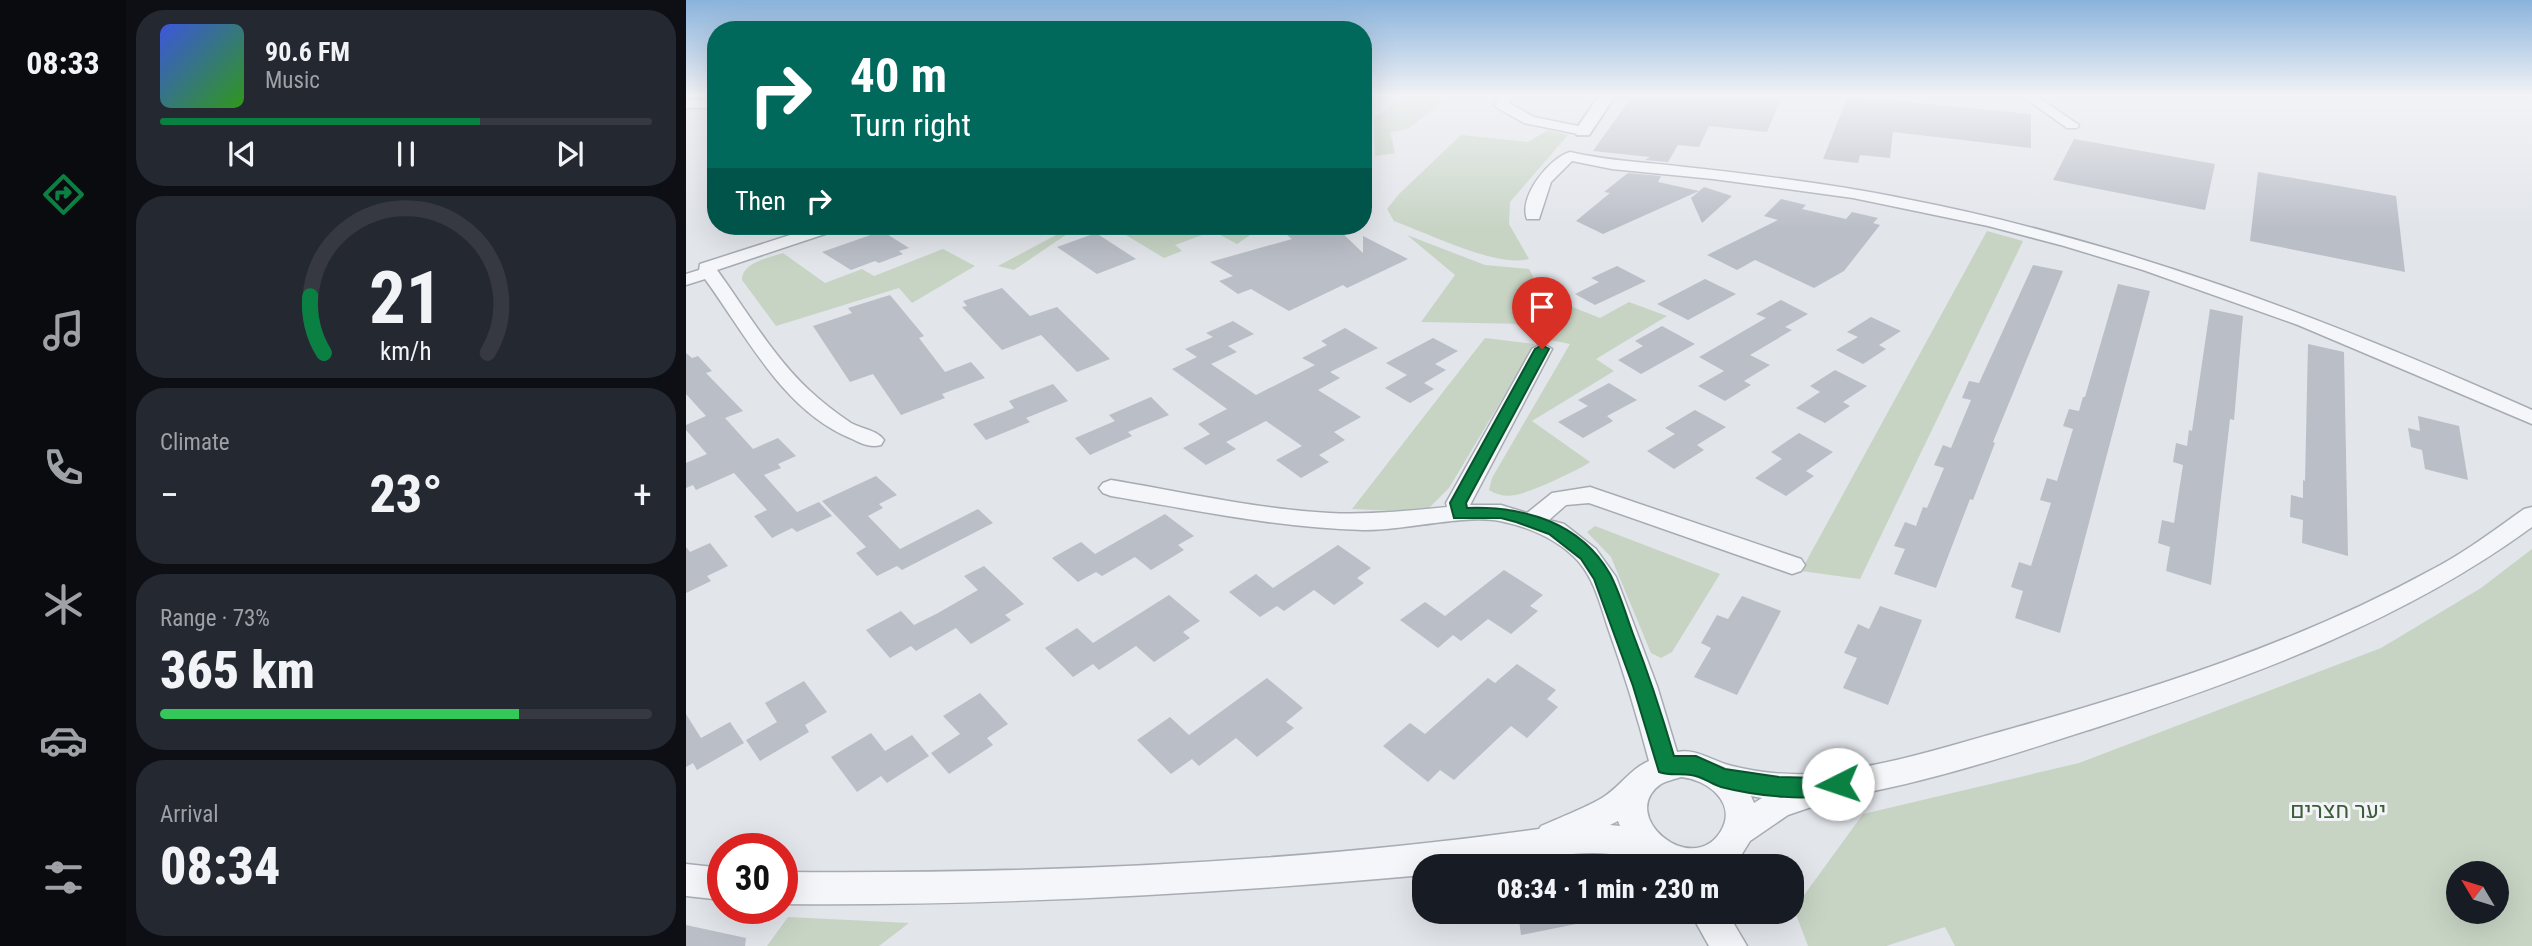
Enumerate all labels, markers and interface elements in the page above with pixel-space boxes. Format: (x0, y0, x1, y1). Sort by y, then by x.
text: 90.6 FM (265, 37, 350, 67)
text: 08:33 (26, 44, 100, 82)
text: 40 m (850, 47, 947, 104)
icon: right (735, 49, 826, 140)
text: Music (265, 67, 320, 94)
text: Turn right (850, 106, 971, 144)
icon: previous (223, 135, 261, 173)
icon: pause (387, 135, 425, 173)
icon: next (551, 135, 589, 173)
icon: directions (39, 170, 88, 219)
icon: right (800, 182, 838, 220)
text: Then (735, 186, 786, 216)
text: 21 (369, 255, 443, 341)
pin (1512, 277, 1572, 349)
icon: arrive (1523, 288, 1561, 326)
icon: music (39, 306, 88, 355)
text: km/h (380, 337, 432, 366)
text: Climate (160, 429, 230, 456)
icon: phone (39, 443, 88, 492)
text: 23° (369, 464, 443, 525)
text: − (160, 473, 179, 517)
text: + (633, 473, 652, 517)
icon: climate (39, 580, 88, 629)
text: Range · 73% (160, 605, 270, 632)
text: 365 km (160, 640, 315, 701)
icon: car (39, 716, 88, 765)
position arrow (1801, 747, 1875, 821)
park label: יער חצרים (2290, 797, 2386, 824)
text: Arrival (160, 801, 219, 828)
speed limit sign: 30 (707, 833, 798, 924)
text: 08:34 (160, 836, 280, 897)
icon: filters (39, 853, 88, 902)
north arrow (2446, 861, 2510, 924)
map controls (2446, 861, 2509, 924)
text: 08:34 · 1 min · 230 m (1497, 874, 1719, 904)

